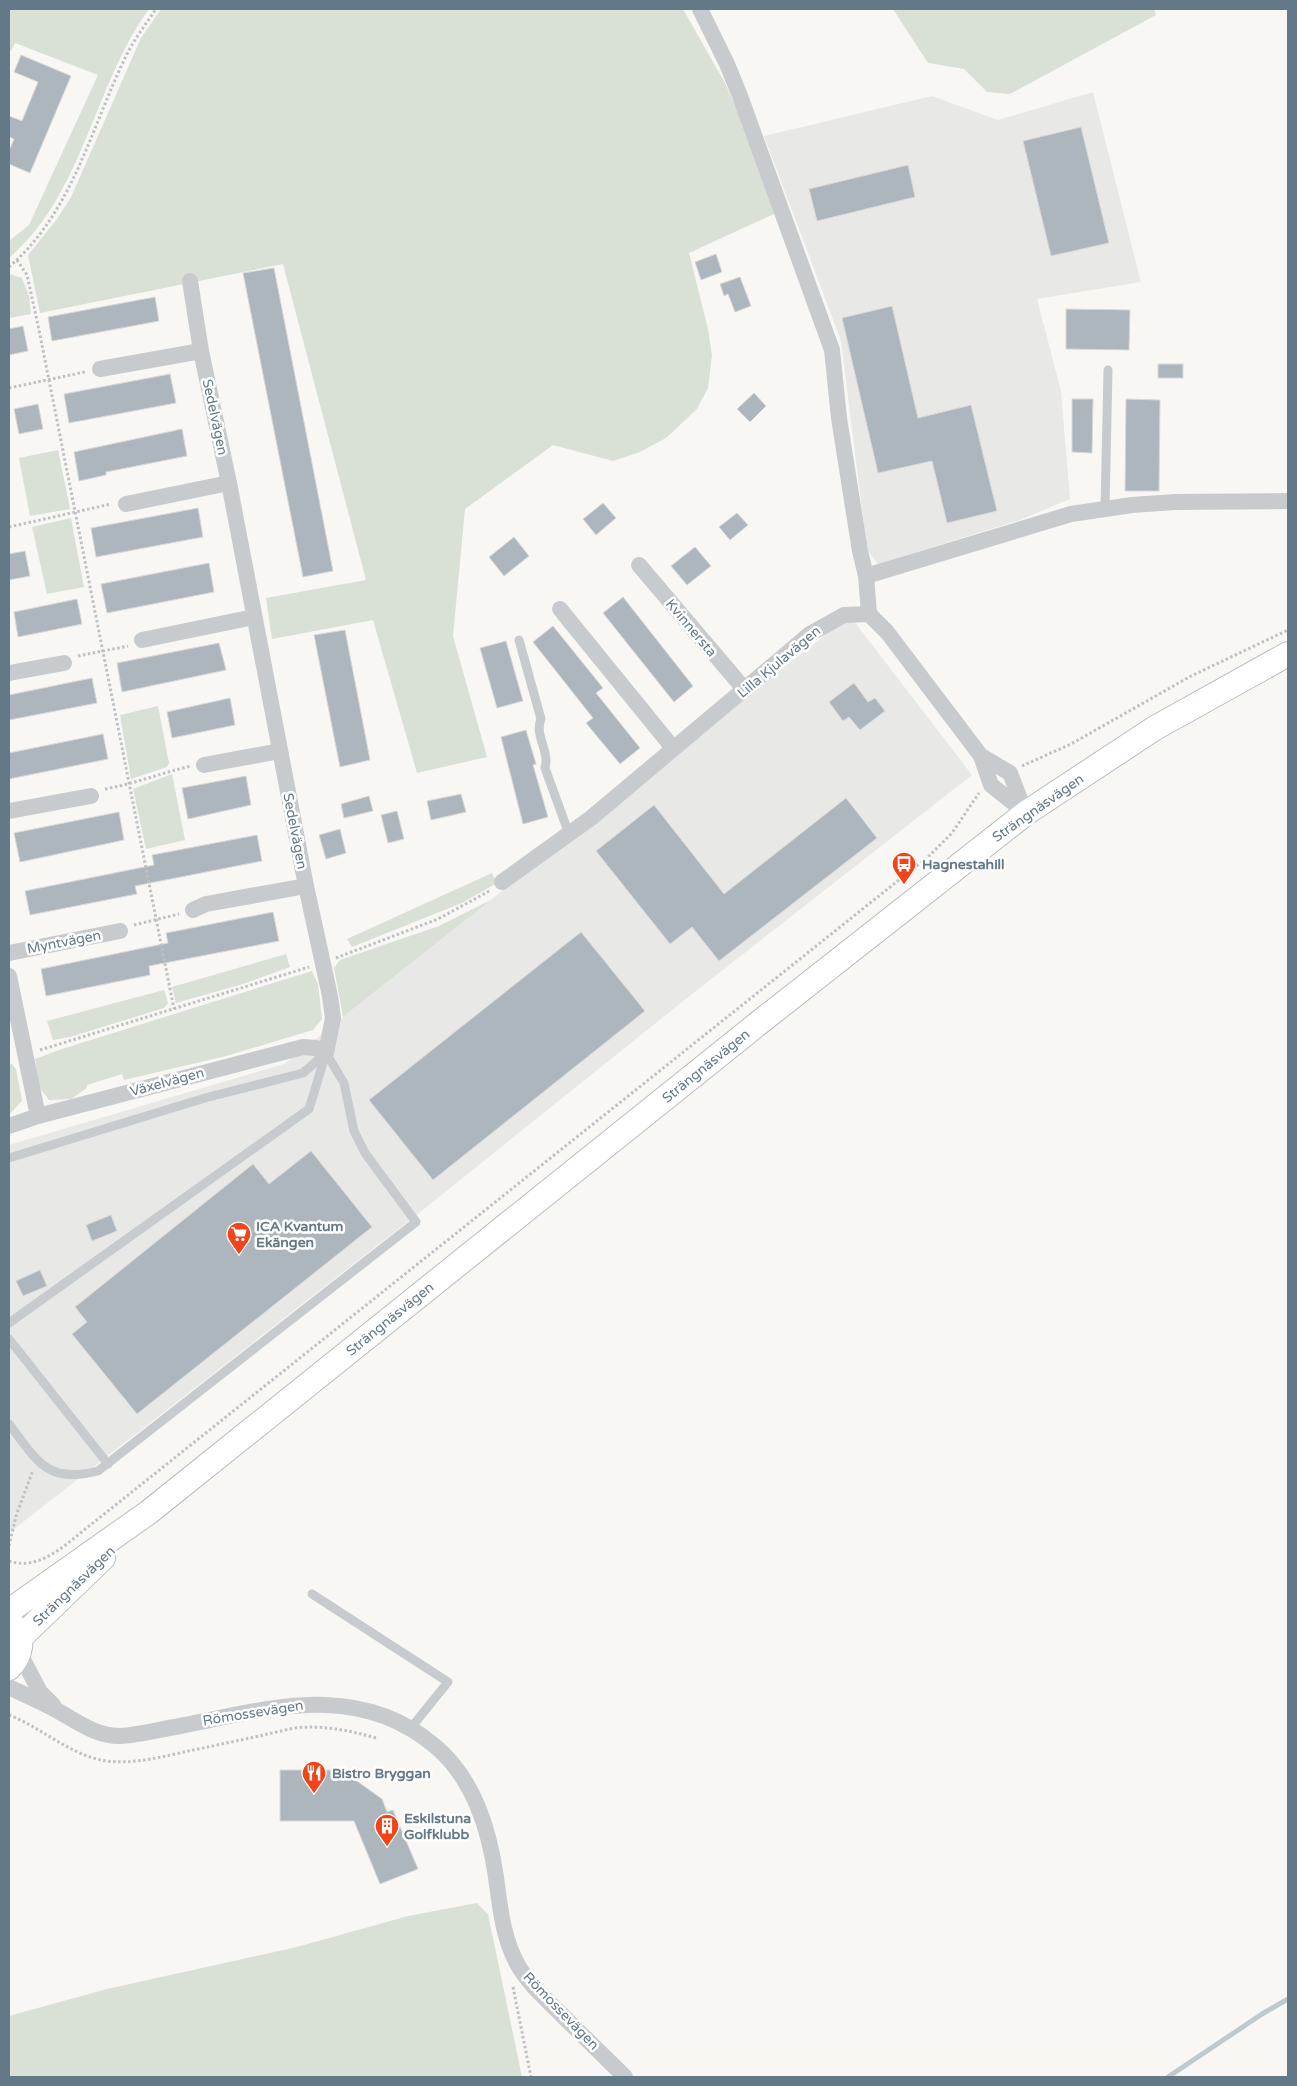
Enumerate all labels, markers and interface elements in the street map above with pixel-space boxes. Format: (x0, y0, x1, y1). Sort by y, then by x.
street label: Sedelvägen (199, 377, 231, 457)
street label: Kvinnersta (662, 596, 720, 660)
street label: Lilla Kjulavägen (734, 622, 824, 702)
street label: Strängnäsvägen (989, 770, 1087, 846)
street label: Sedelvägen (279, 791, 311, 871)
bus stop icon: Hagnestahill (891, 851, 917, 885)
place label: Hagnestahill (922, 856, 1005, 873)
street label: Myntvägen (26, 926, 102, 958)
street label: Strängnäsvägen (659, 1025, 753, 1107)
street label: Växelvägen (128, 1064, 206, 1100)
place label: ICA Kvantum Ekängen (256, 1218, 344, 1251)
supermarket icon: ICA Kvantum Ekängen (226, 1221, 252, 1255)
street label: Strängnäsvägen (343, 1278, 437, 1360)
street label: Strängnäsvägen (29, 1542, 119, 1630)
street label: Römossevägen (201, 1697, 305, 1729)
restaurant icon: Bistro Bryggan (301, 1760, 327, 1794)
place label: Bistro Bryggan (332, 1765, 431, 1782)
place label: Eskilstuna Golfklubb (404, 1810, 471, 1843)
building icon: Eskilstuna Golfklubb (374, 1813, 400, 1847)
street label: Römossevägen (520, 1969, 602, 2053)

